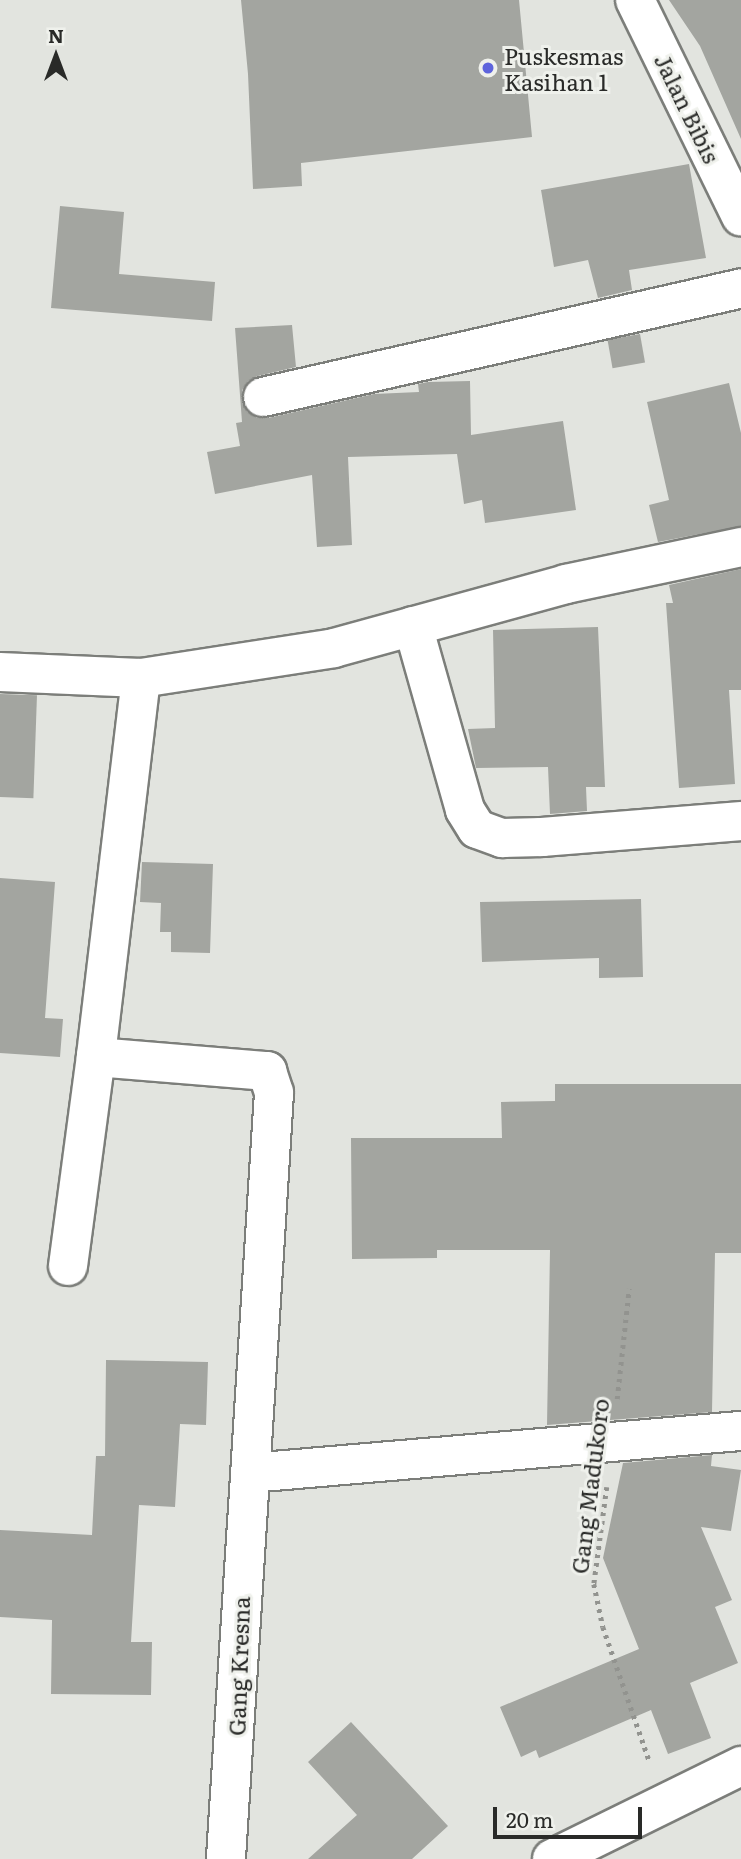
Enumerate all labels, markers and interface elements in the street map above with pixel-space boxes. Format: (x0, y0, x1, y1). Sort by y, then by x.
north arrow (21, 21, 91, 91)
text: N (48, 21, 64, 49)
place label: Puskesmas Kasihan 1 (504, 41, 623, 95)
street label: Jalan Bibis (650, 49, 726, 167)
marker: Puskesmas Kasihan 1 (478, 58, 498, 78)
street label: Gang Madukoro (565, 1397, 613, 1575)
street label: Gang Kresna (222, 1596, 254, 1736)
scale bar (496, 1792, 645, 1836)
text: 20 m (506, 1803, 553, 1834)

